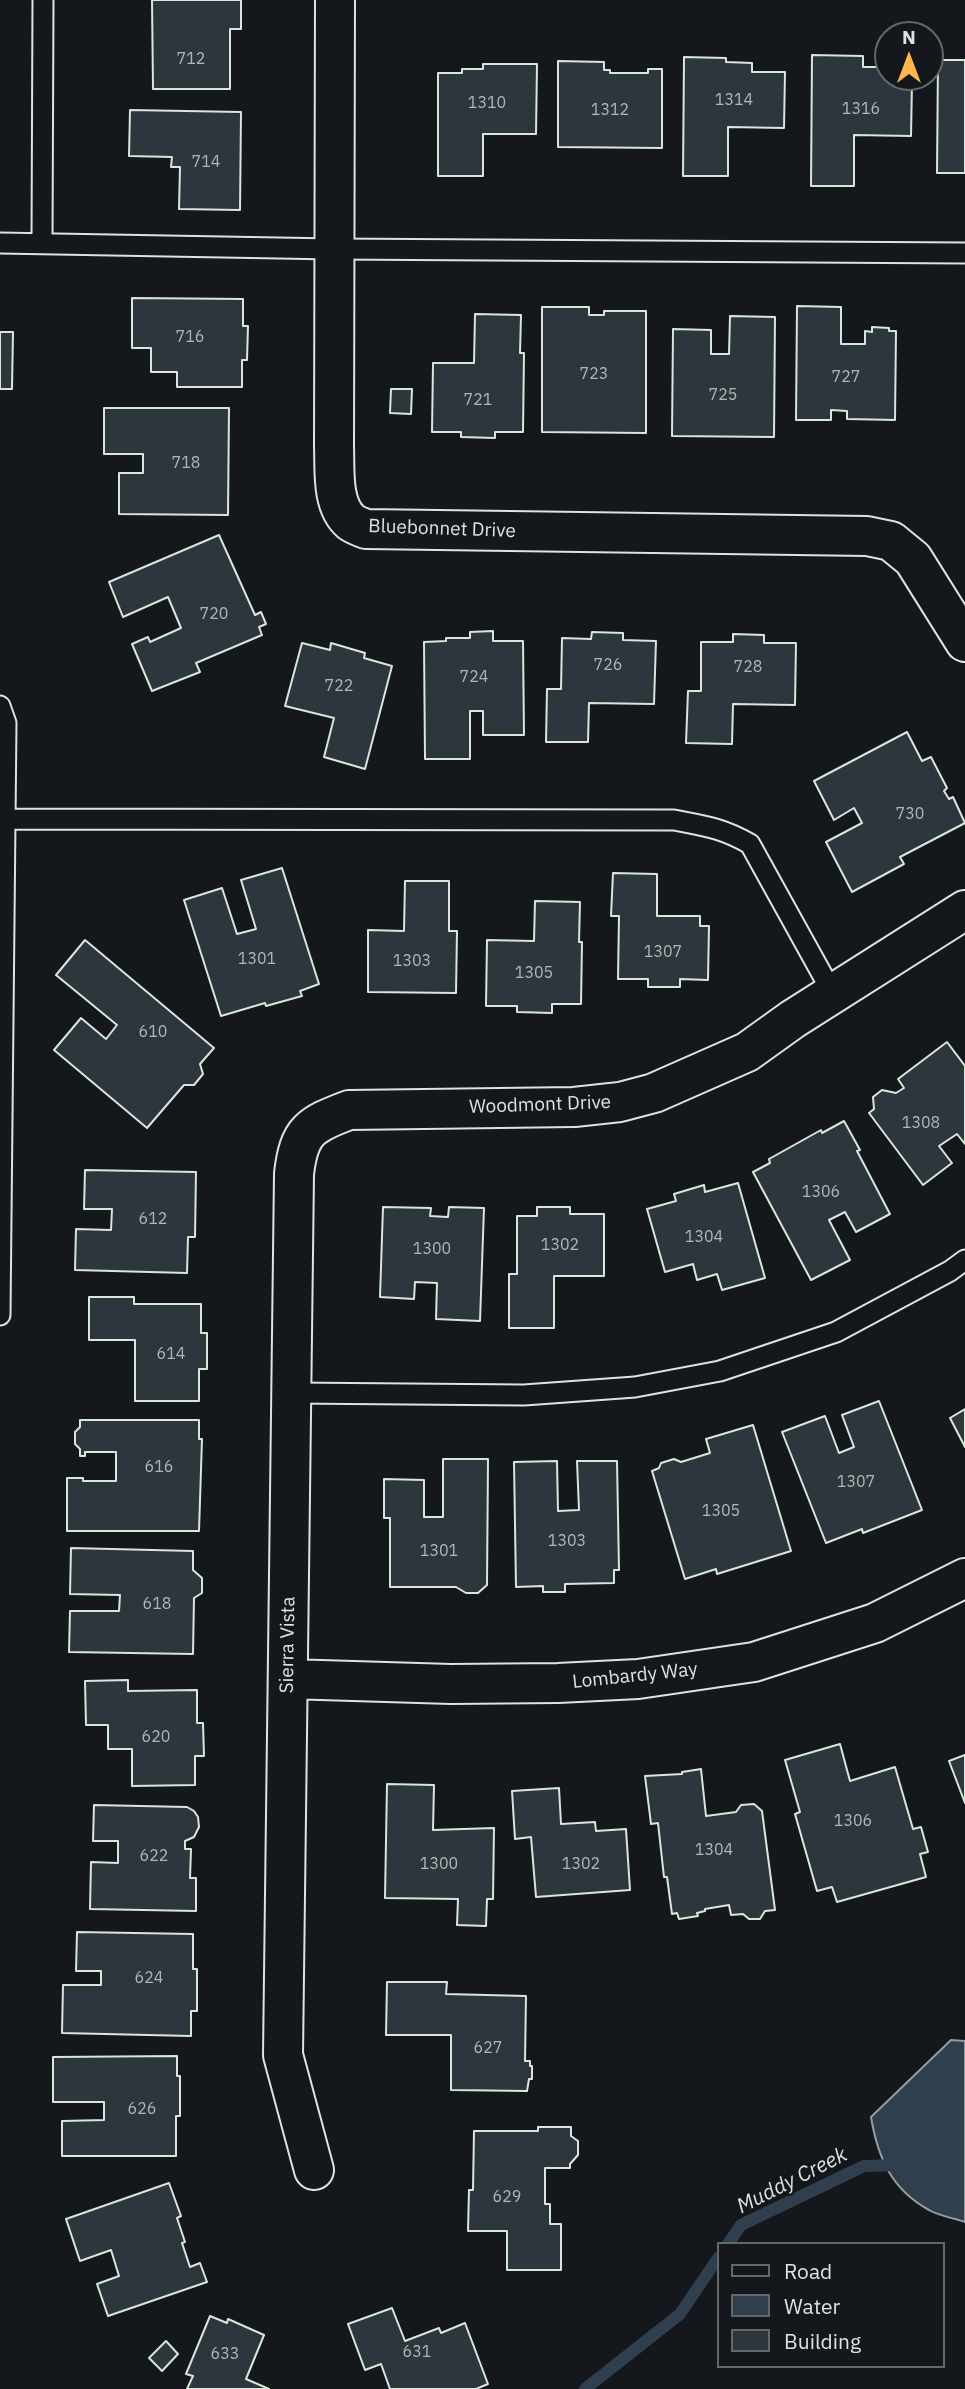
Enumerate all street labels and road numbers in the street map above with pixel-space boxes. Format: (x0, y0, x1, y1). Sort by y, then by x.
street label: Bluebonnet Drive (368, 515, 516, 543)
street label: Woodmont Drive (469, 1091, 611, 1119)
street label: Sierra Vista (276, 1596, 300, 1694)
street label: Lombardy Way (571, 1658, 699, 1694)

